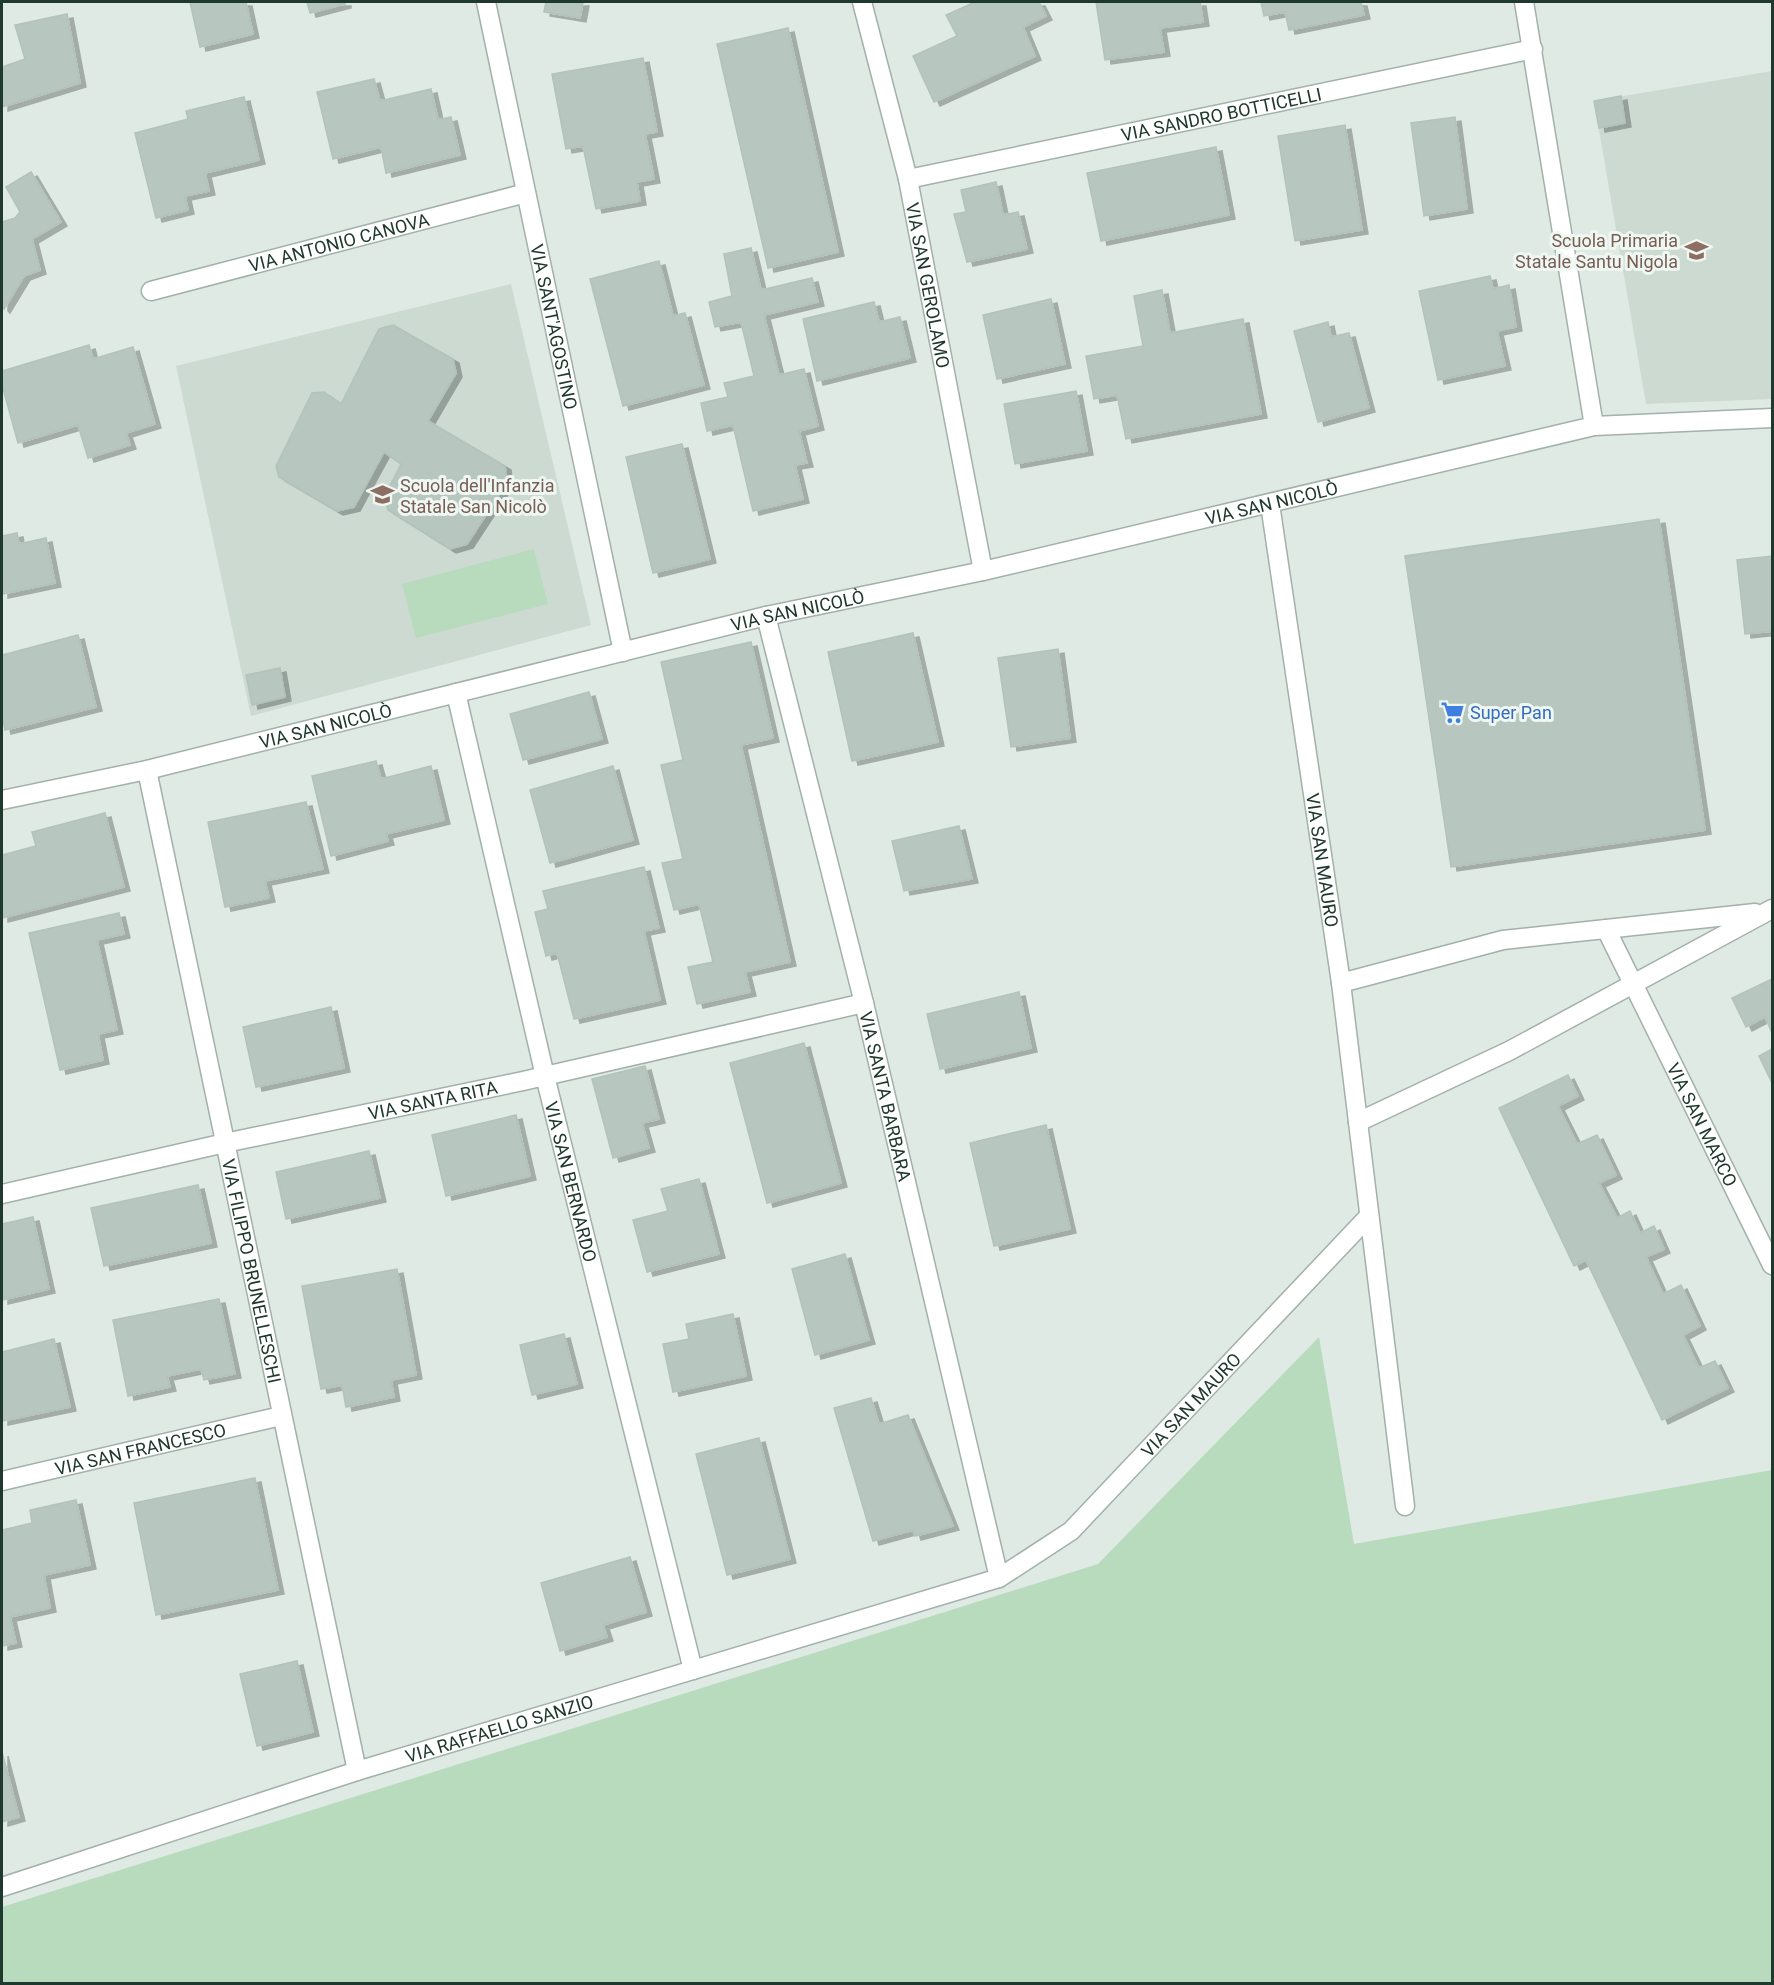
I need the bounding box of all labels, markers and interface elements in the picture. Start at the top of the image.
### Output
street label: VIA SANDRO BOTTICELLI [1119,83,1323,145]
street label: VIA SAN GEROLAMO [902,201,954,370]
street label: VIA ANTONIO CANOVA [246,208,431,276]
place label: Scuola Primaria Statale Santu Nigola [1515,230,1678,272]
school or university icon: Scuola Primaria Statale Santu Nigola [1683,237,1709,263]
street label: VIA SANT'AGOSTINO [527,242,582,411]
place label: Scuola dell'Infanzia Statale San Nicolò [400,475,554,517]
street label: VIA SAN NICOLÒ [1203,477,1340,528]
school or university icon: Scuola dell'Infanzia Statale San Nicolò [369,482,395,508]
street label: VIA SAN NICOLÒ [729,585,866,635]
street label: VIA SAN NICOLÒ [257,699,394,752]
supermarket icon: Super Pan [1439,699,1465,725]
place label: Super Pan [1470,702,1552,723]
street label: VIA SAN MAURO [1302,792,1343,928]
street label: VIA SANTA BARBARA [856,1009,916,1184]
street label: VIA SAN MARCO [1663,1059,1742,1190]
street label: VIA SANTA RITA [366,1076,500,1123]
street label: VIA SAN BERNARDO [541,1099,601,1264]
street label: VIA FILIPPO BRUNELLESCHI [218,1157,286,1385]
street label: VIA SAN MAURO [1137,1348,1245,1461]
street label: VIA SAN FRANCESCO [53,1419,228,1479]
street label: VIA RAFFAELLO SANZIO [403,1690,596,1766]

